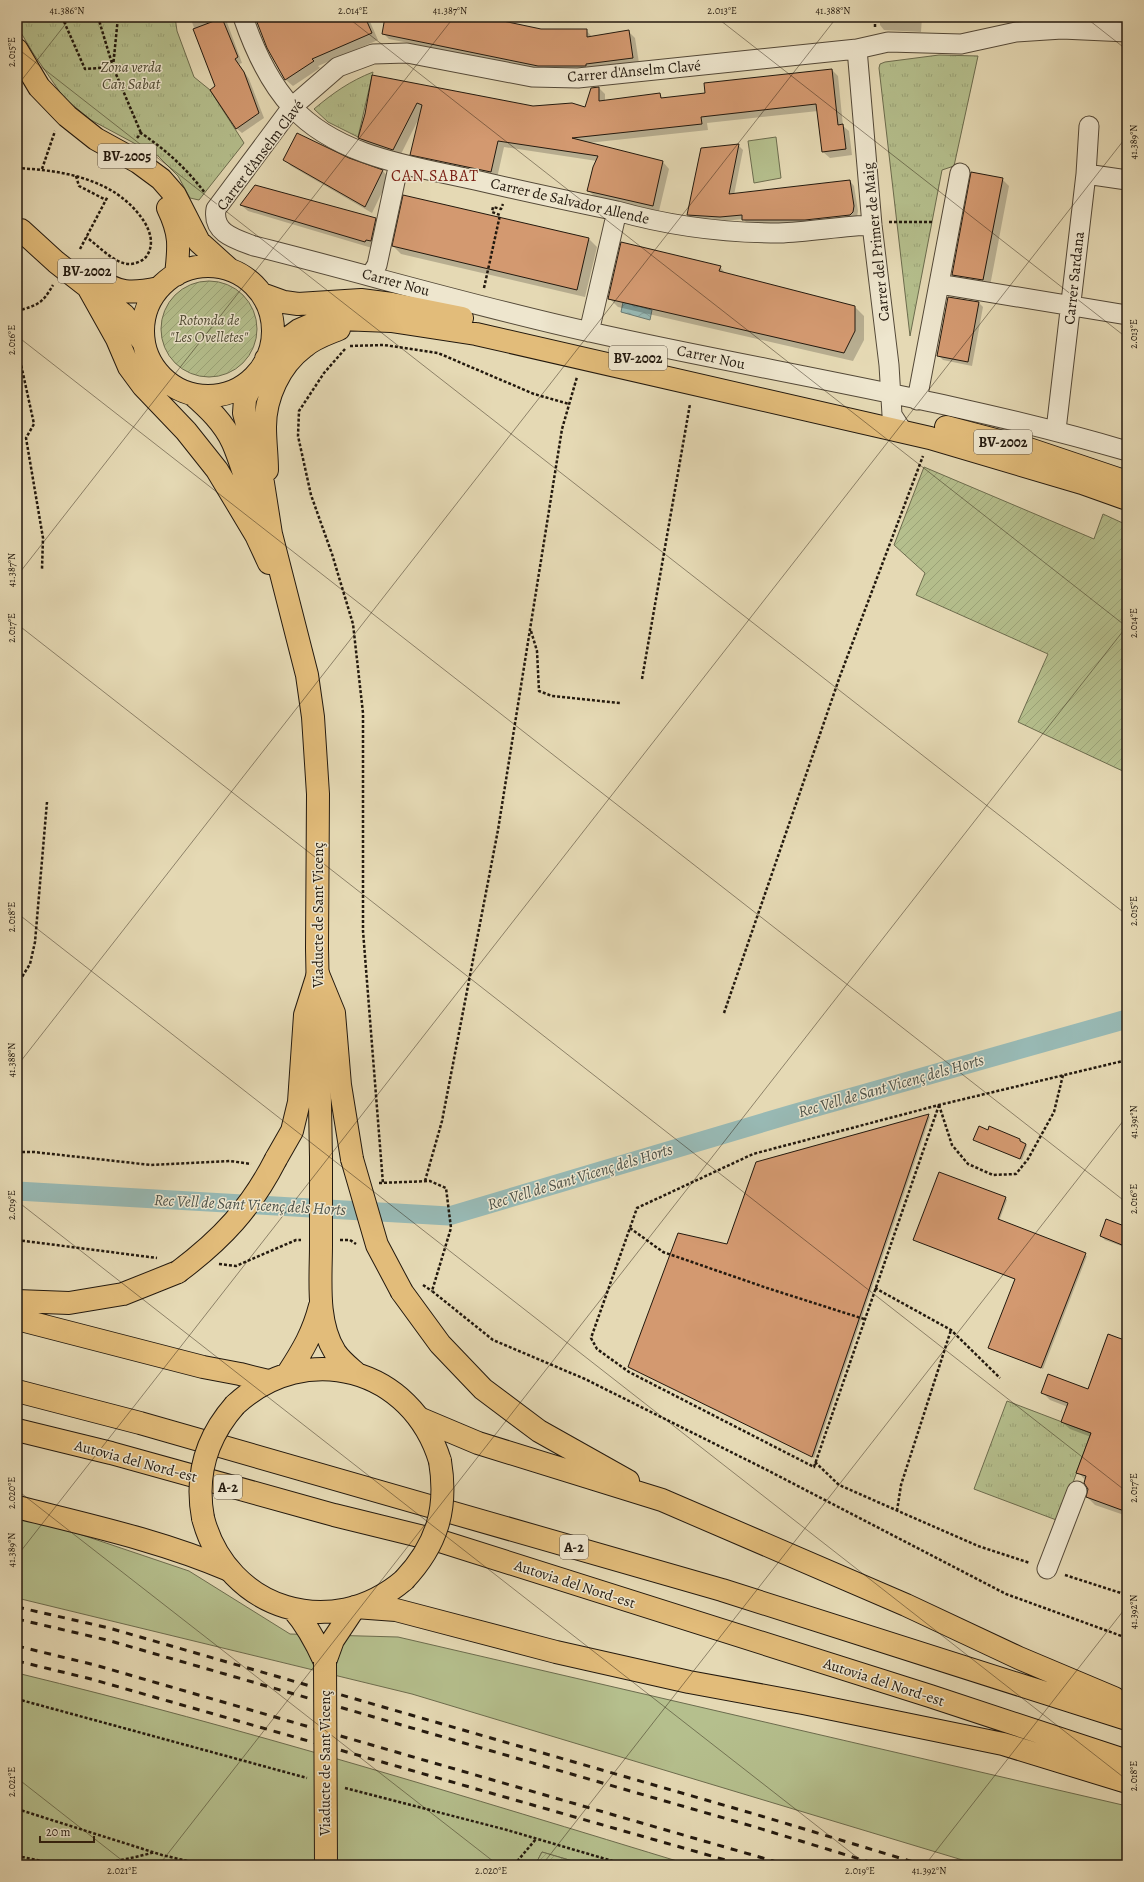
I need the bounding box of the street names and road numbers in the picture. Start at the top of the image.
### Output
street label: Carrer d'Anselm Clavé [566,55,702,87]
street label: Carrer d'Anselm Clavé [212,95,308,214]
road number: BV-2005 [98,144,156,168]
street label: Carrer del Primer de Maig [858,161,894,322]
street label: Carrer de Salvador Allende [489,173,652,229]
street label: Carrer Sardana [1059,230,1089,326]
road number: BV-2002 [58,259,116,283]
street label: Carrer Nou [360,263,433,301]
street label: Carrer Nou [675,340,748,374]
road number: BV-2002 [609,346,667,370]
road number: BV-2002 [974,430,1032,454]
street label: Viaducte de Sant Vicenç [308,842,328,989]
street label: Autovia del Nord-est [72,1435,200,1487]
road number: A-2 [214,1475,242,1499]
road number: A-2 [560,1535,588,1559]
street label: Autovia del Nord-est [511,1555,638,1613]
street label: Autovia del Nord-est [820,1653,947,1711]
street label: Viaducte de Sant Vicenç [315,1690,335,1837]

